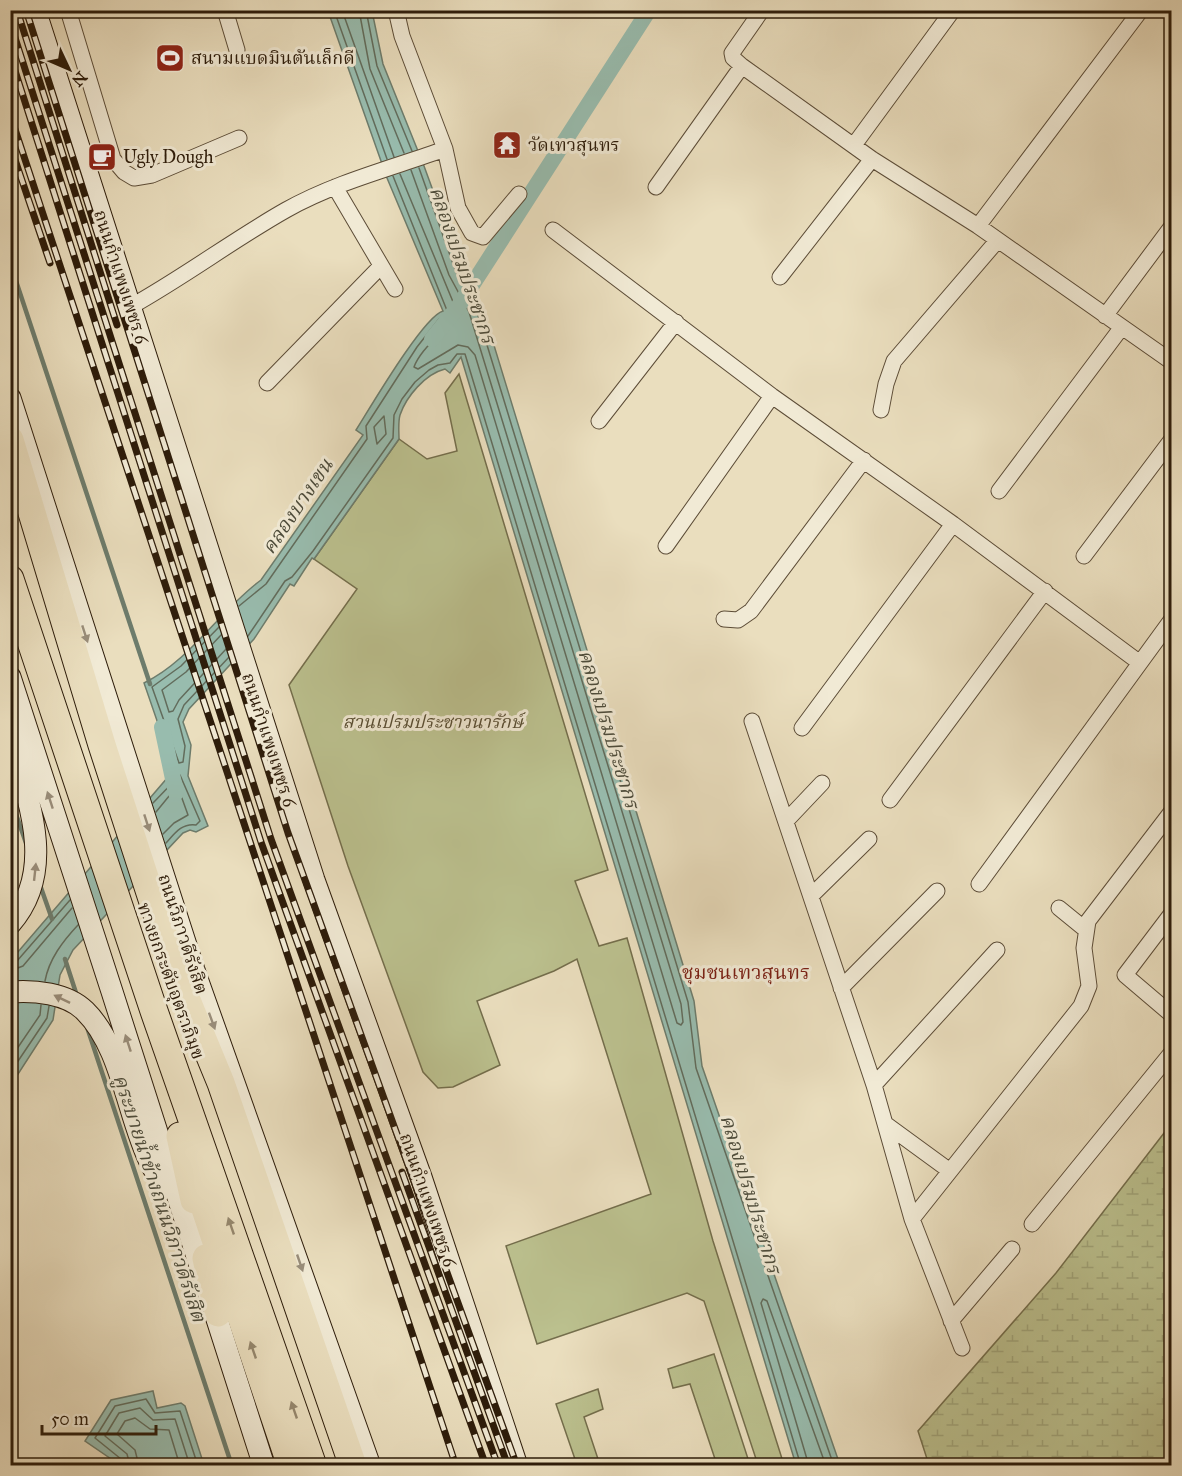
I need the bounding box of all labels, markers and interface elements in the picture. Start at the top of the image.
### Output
north arrow [39,39,99,99]
sports icon: สนามแบดมินตันเล็กดี [154,42,186,74]
place label: สนามแบดมินตันเล็กดี [191,47,355,69]
text: N [68,68,91,91]
temple icon: วัดเทวสุนทร [491,129,523,161]
place label: วัดเทวสุนทร [528,134,620,157]
cafe icon: Ugly Dough [86,141,118,173]
place label: Ugly Dough [123,146,213,169]
water label: คลองเปรมประชากร [425,183,502,349]
street label: ถนนกำแพงเพชร 6 [89,207,153,348]
water label: คลองบางเขน [256,453,338,558]
one-way arrow [81,625,91,643]
water label: คลองเปรมประชากร [573,647,645,813]
street label: ถนนกำแพงเพชร 6 [237,670,301,811]
park label: สวนเปรมประชาวนารักษ์ [343,711,527,733]
one-way arrow [45,791,54,809]
one-way arrow [143,814,152,832]
one-way arrow [30,863,40,882]
street label: ถนนวิภาวดีรังสิต [153,871,213,997]
street label: ทางยกระดับอุตราภิมุข [132,900,210,1063]
district label: ชุมชนเทวสุนทร [682,960,810,985]
one-way arrow [54,994,71,1003]
one-way arrow [208,1012,218,1030]
one-way arrow [122,1034,132,1052]
water label: คูระบายน้ำข้างถนนวิภาวดีรังสิต [108,1070,215,1326]
water label: คลองเปรมประชากร [715,1112,787,1278]
street label: ถนนกำแพงเพชร 6 [395,1130,461,1270]
one-way arrow [225,1217,235,1235]
one-way arrow [295,1254,305,1272]
one-way arrow [247,1341,257,1359]
scale bar [42,1398,156,1436]
one-way arrow [289,1401,299,1419]
text: 50 m [51,1408,89,1430]

